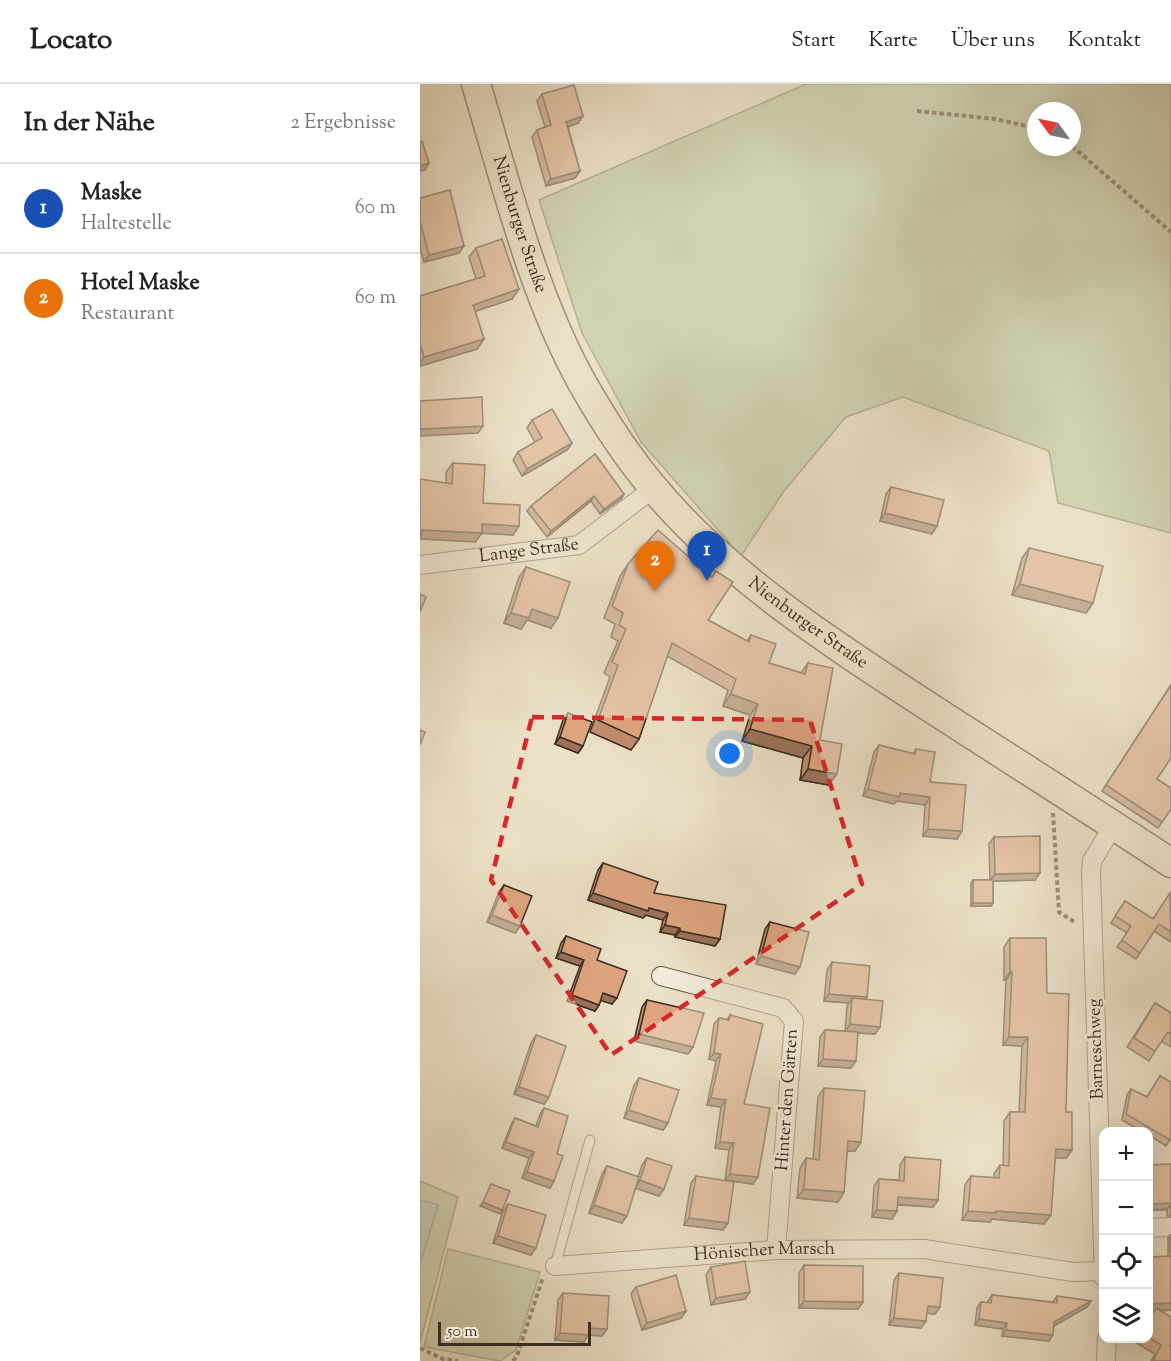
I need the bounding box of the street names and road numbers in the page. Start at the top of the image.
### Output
street label: Nienburger Straße [485,153,553,297]
street label: Lange Straße [478,532,581,570]
street label: Nienburger Straße [742,571,873,676]
street label: Barneschweg [1082,998,1112,1100]
street label: Hinter den Gärten [770,1028,806,1172]
street label: Hönischer Marsch [693,1237,836,1269]

